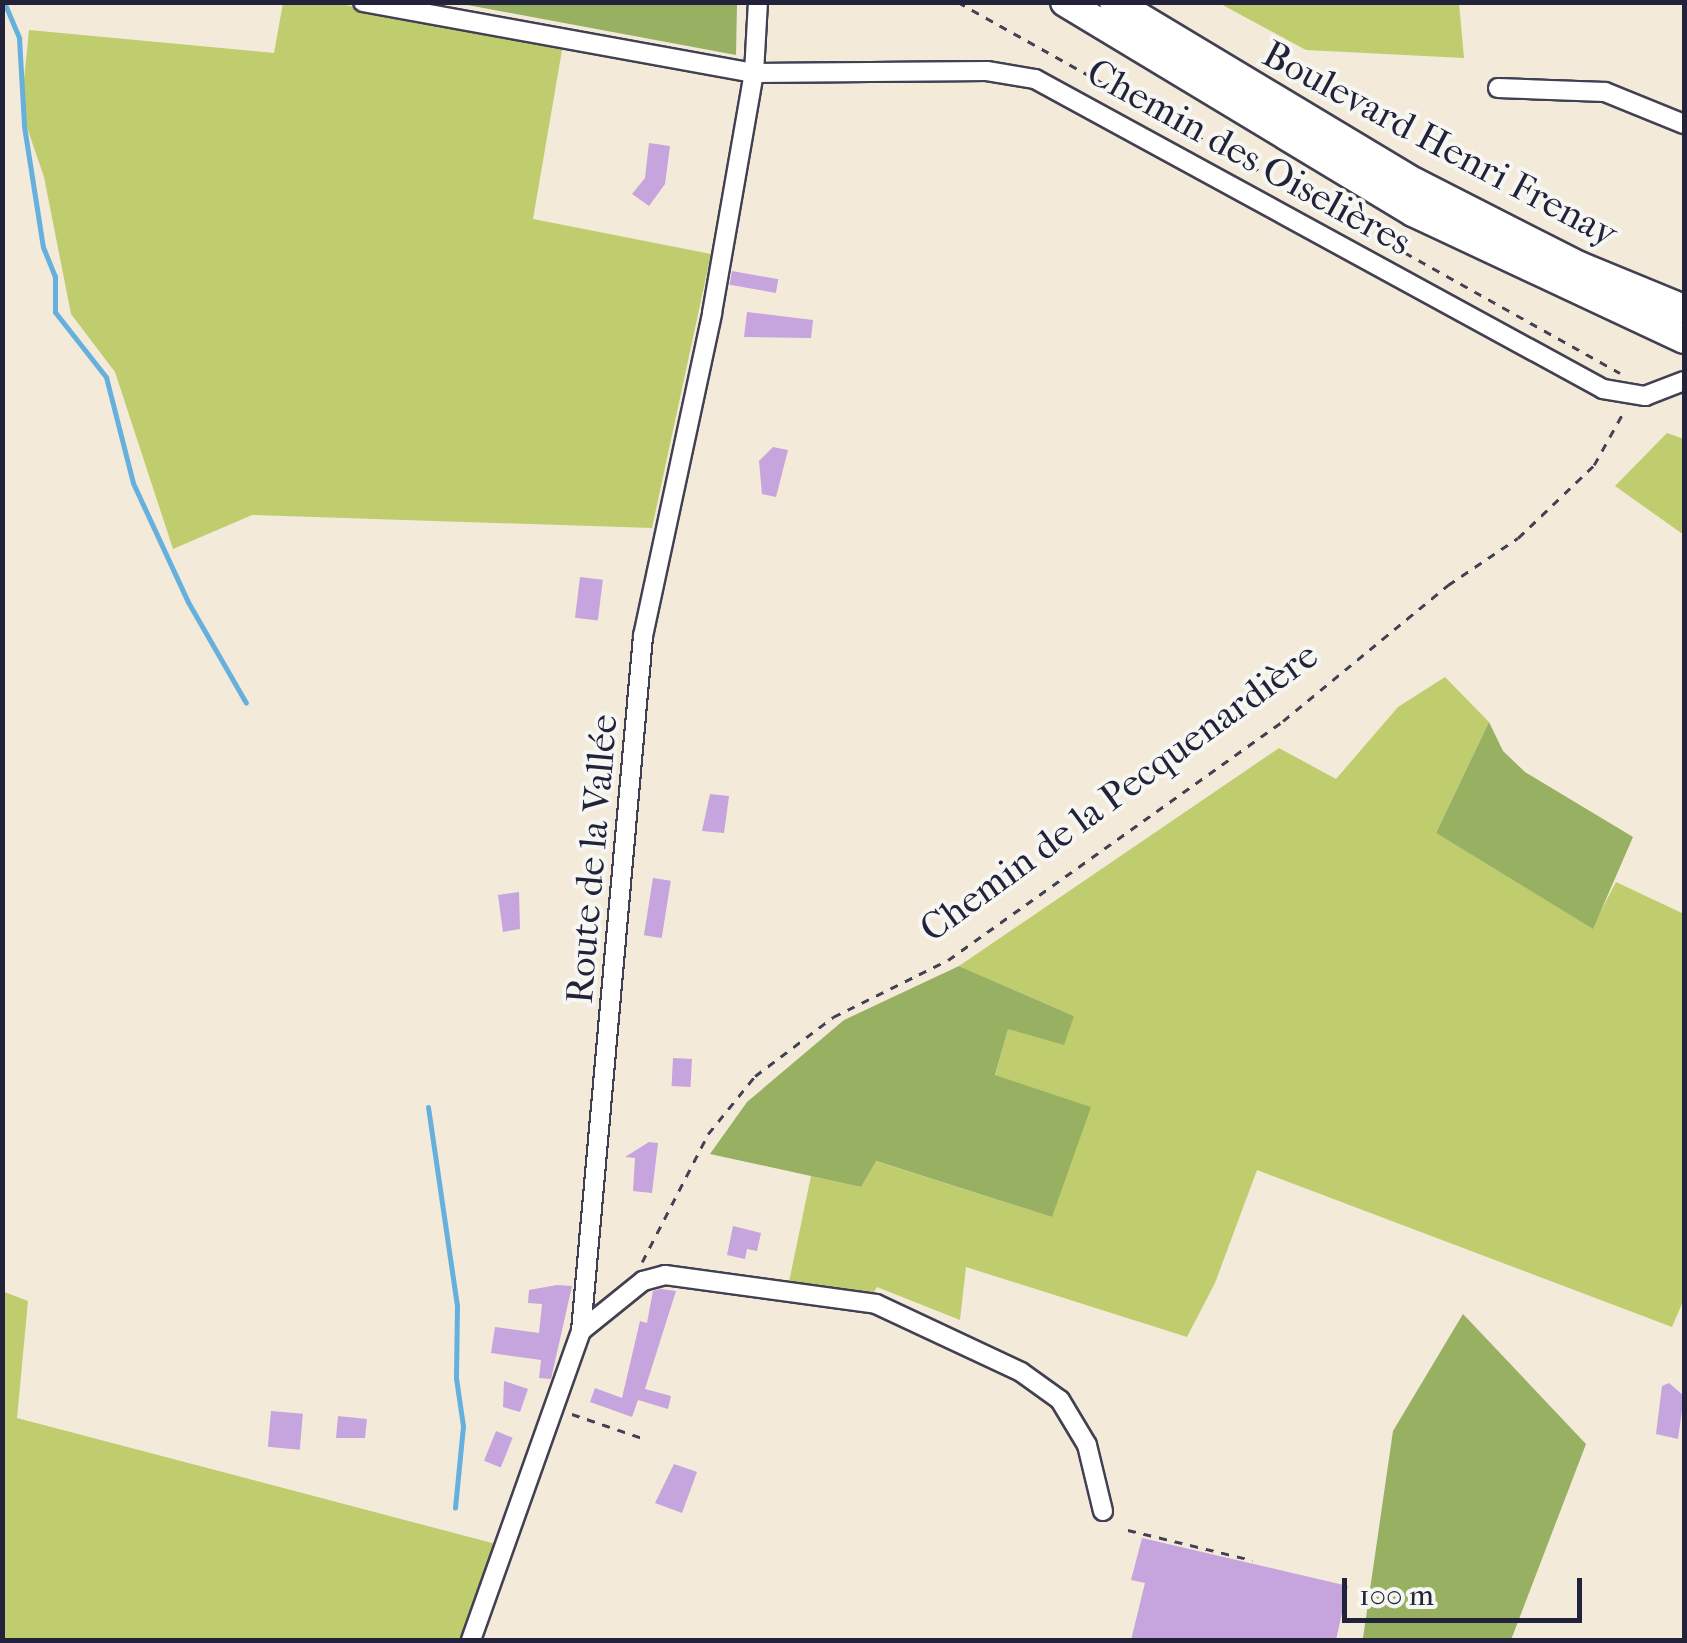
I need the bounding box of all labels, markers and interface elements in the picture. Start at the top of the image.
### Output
street label: Boulevard Henri Frenay [1255,31,1625,257]
street label: Chemin des Oiselières [1079,49,1419,265]
street label: Chemin de la Pecquenardière [911,632,1327,952]
street label: Route de la Vallée [557,713,627,1005]
scale bar [1347,1558,1587,1620]
text: 100 m [1359,1578,1434,1613]

